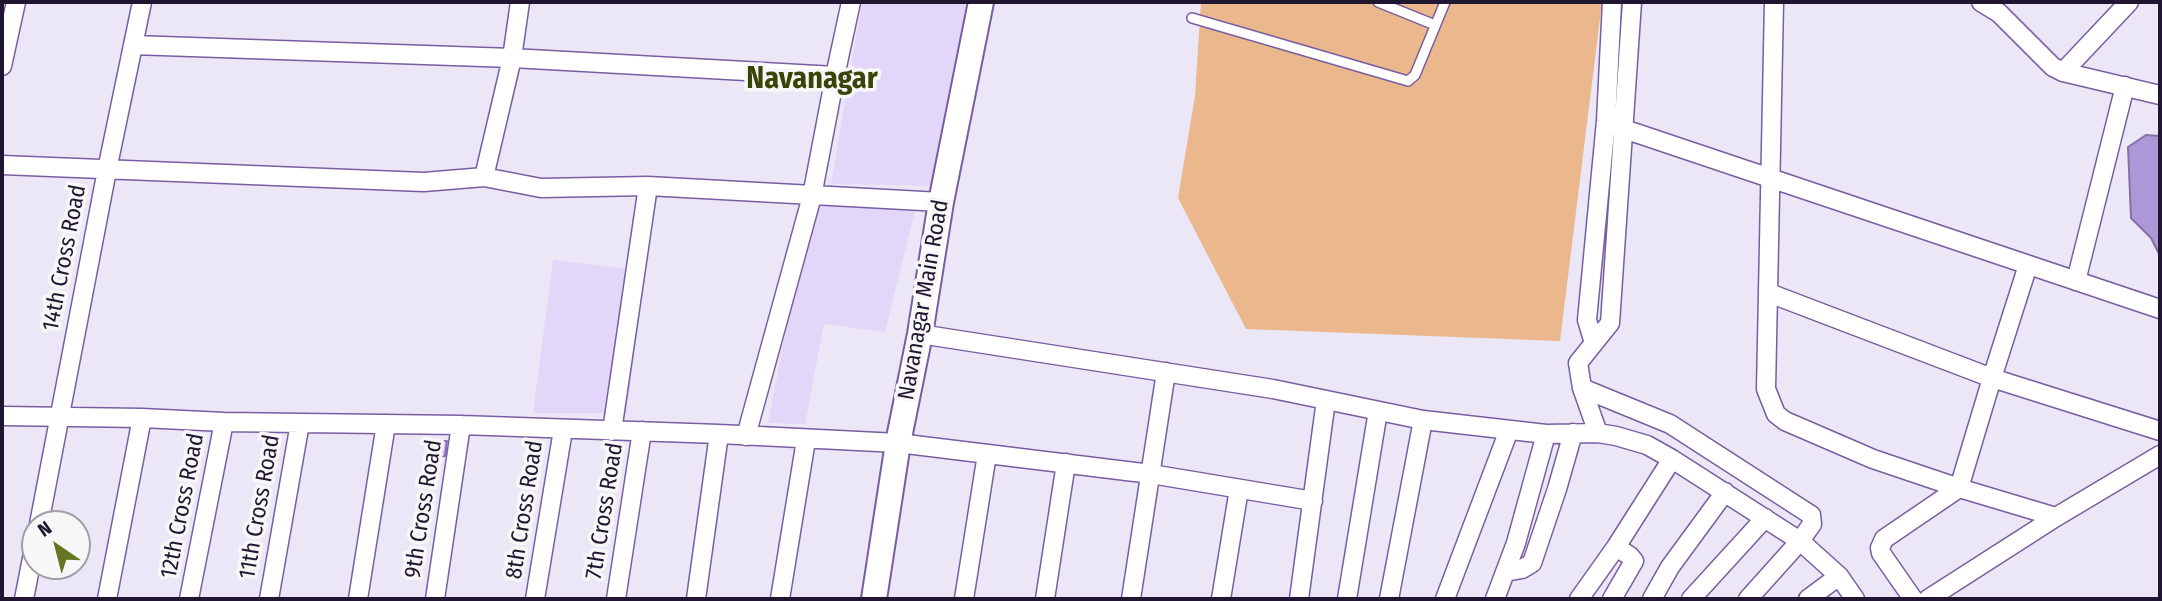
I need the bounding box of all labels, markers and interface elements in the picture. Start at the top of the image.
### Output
district label: Navanagar [746,62,878,98]
street label: 14th Cross Road [37,182,93,334]
street label: Navanagar Main Road [893,198,955,402]
street label: 12th Cross Road [155,431,211,581]
street label: 11th Cross Road [234,433,286,581]
street label: 9th Cross Road [399,438,449,580]
street label: 8th Cross Road [500,439,550,581]
street label: 7th Cross Road [581,441,629,581]
north arrow [21,510,91,580]
text: N [34,516,56,542]

